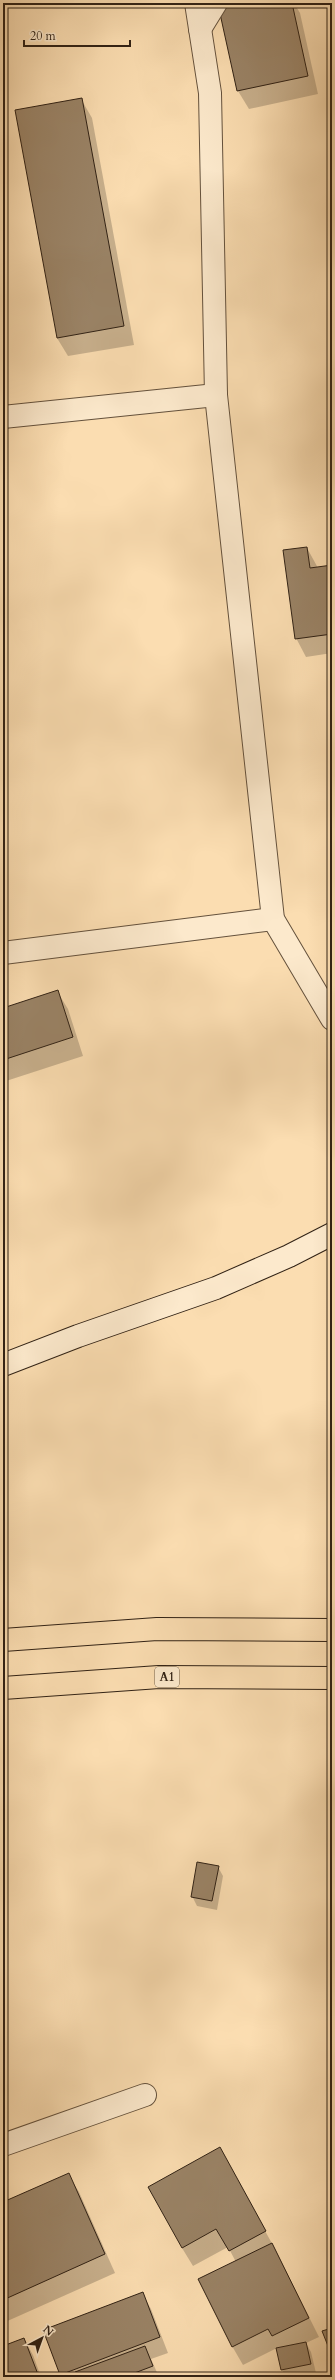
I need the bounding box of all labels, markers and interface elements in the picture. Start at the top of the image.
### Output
scale bar [24,22,130,48]
text: 20 m [30,28,57,44]
road number: A1 [155,1667,179,1687]
north arrow [22,2318,62,2358]
text: N [40,2322,57,2340]

